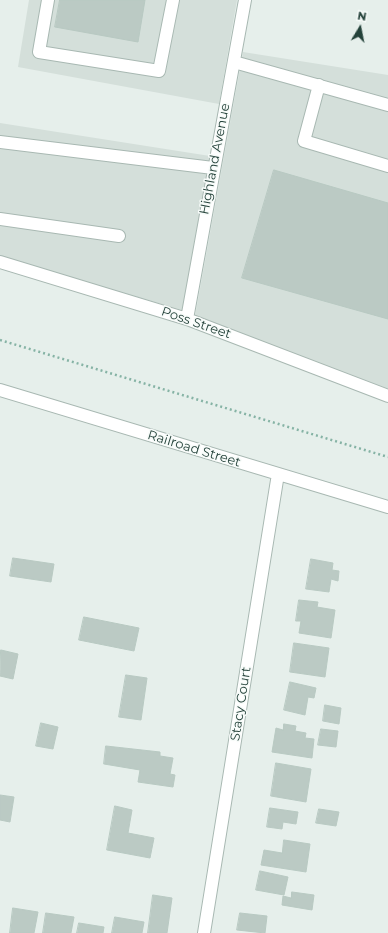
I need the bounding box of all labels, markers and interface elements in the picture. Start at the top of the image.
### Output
north arrow [340,8,380,48]
text: N [356,9,368,24]
street label: Highland Avenue [197,102,233,216]
street label: Poss Street [159,304,233,342]
street label: Railroad Street [146,427,242,471]
street label: Stacy Court [227,666,255,742]

